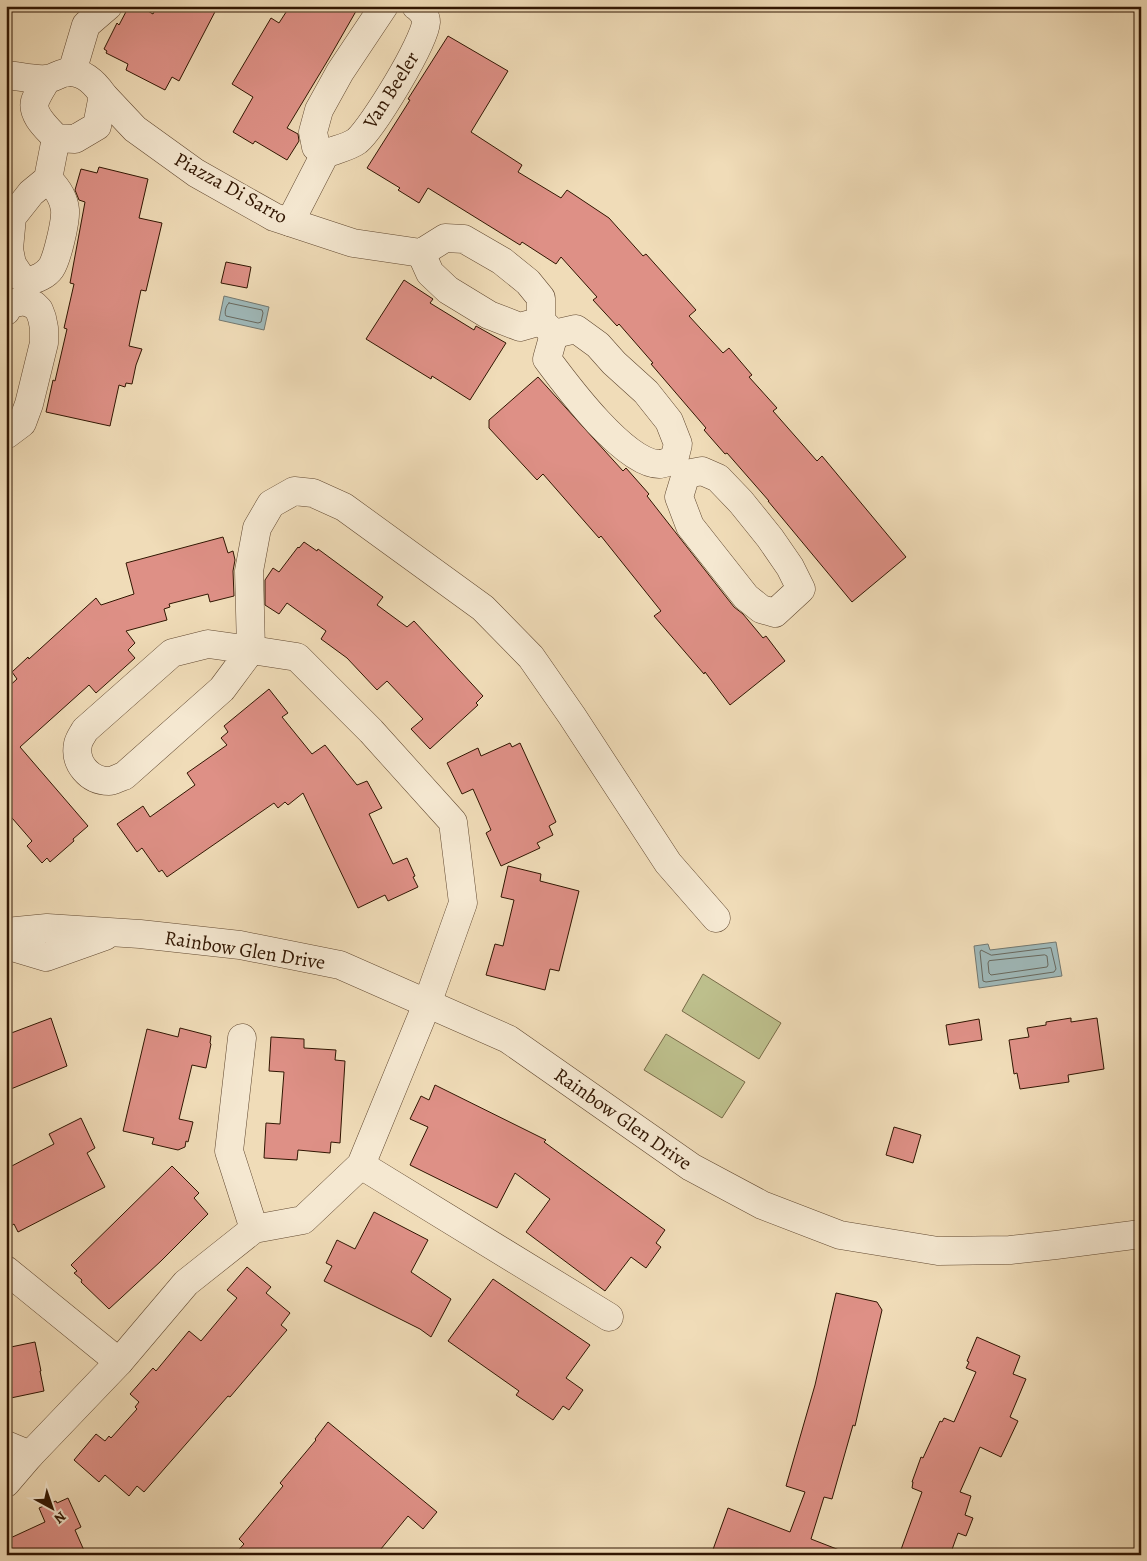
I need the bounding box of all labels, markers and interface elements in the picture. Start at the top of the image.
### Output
street label: Van Beeler [356,46,425,134]
street label: Piazza Di Sarro [169,146,293,230]
street label: Rainbow Glen Drive [163,924,327,976]
street label: Rainbow Glen Drive [549,1061,697,1177]
north arrow [28,1484,78,1534]
text: N [50,1507,70,1528]

